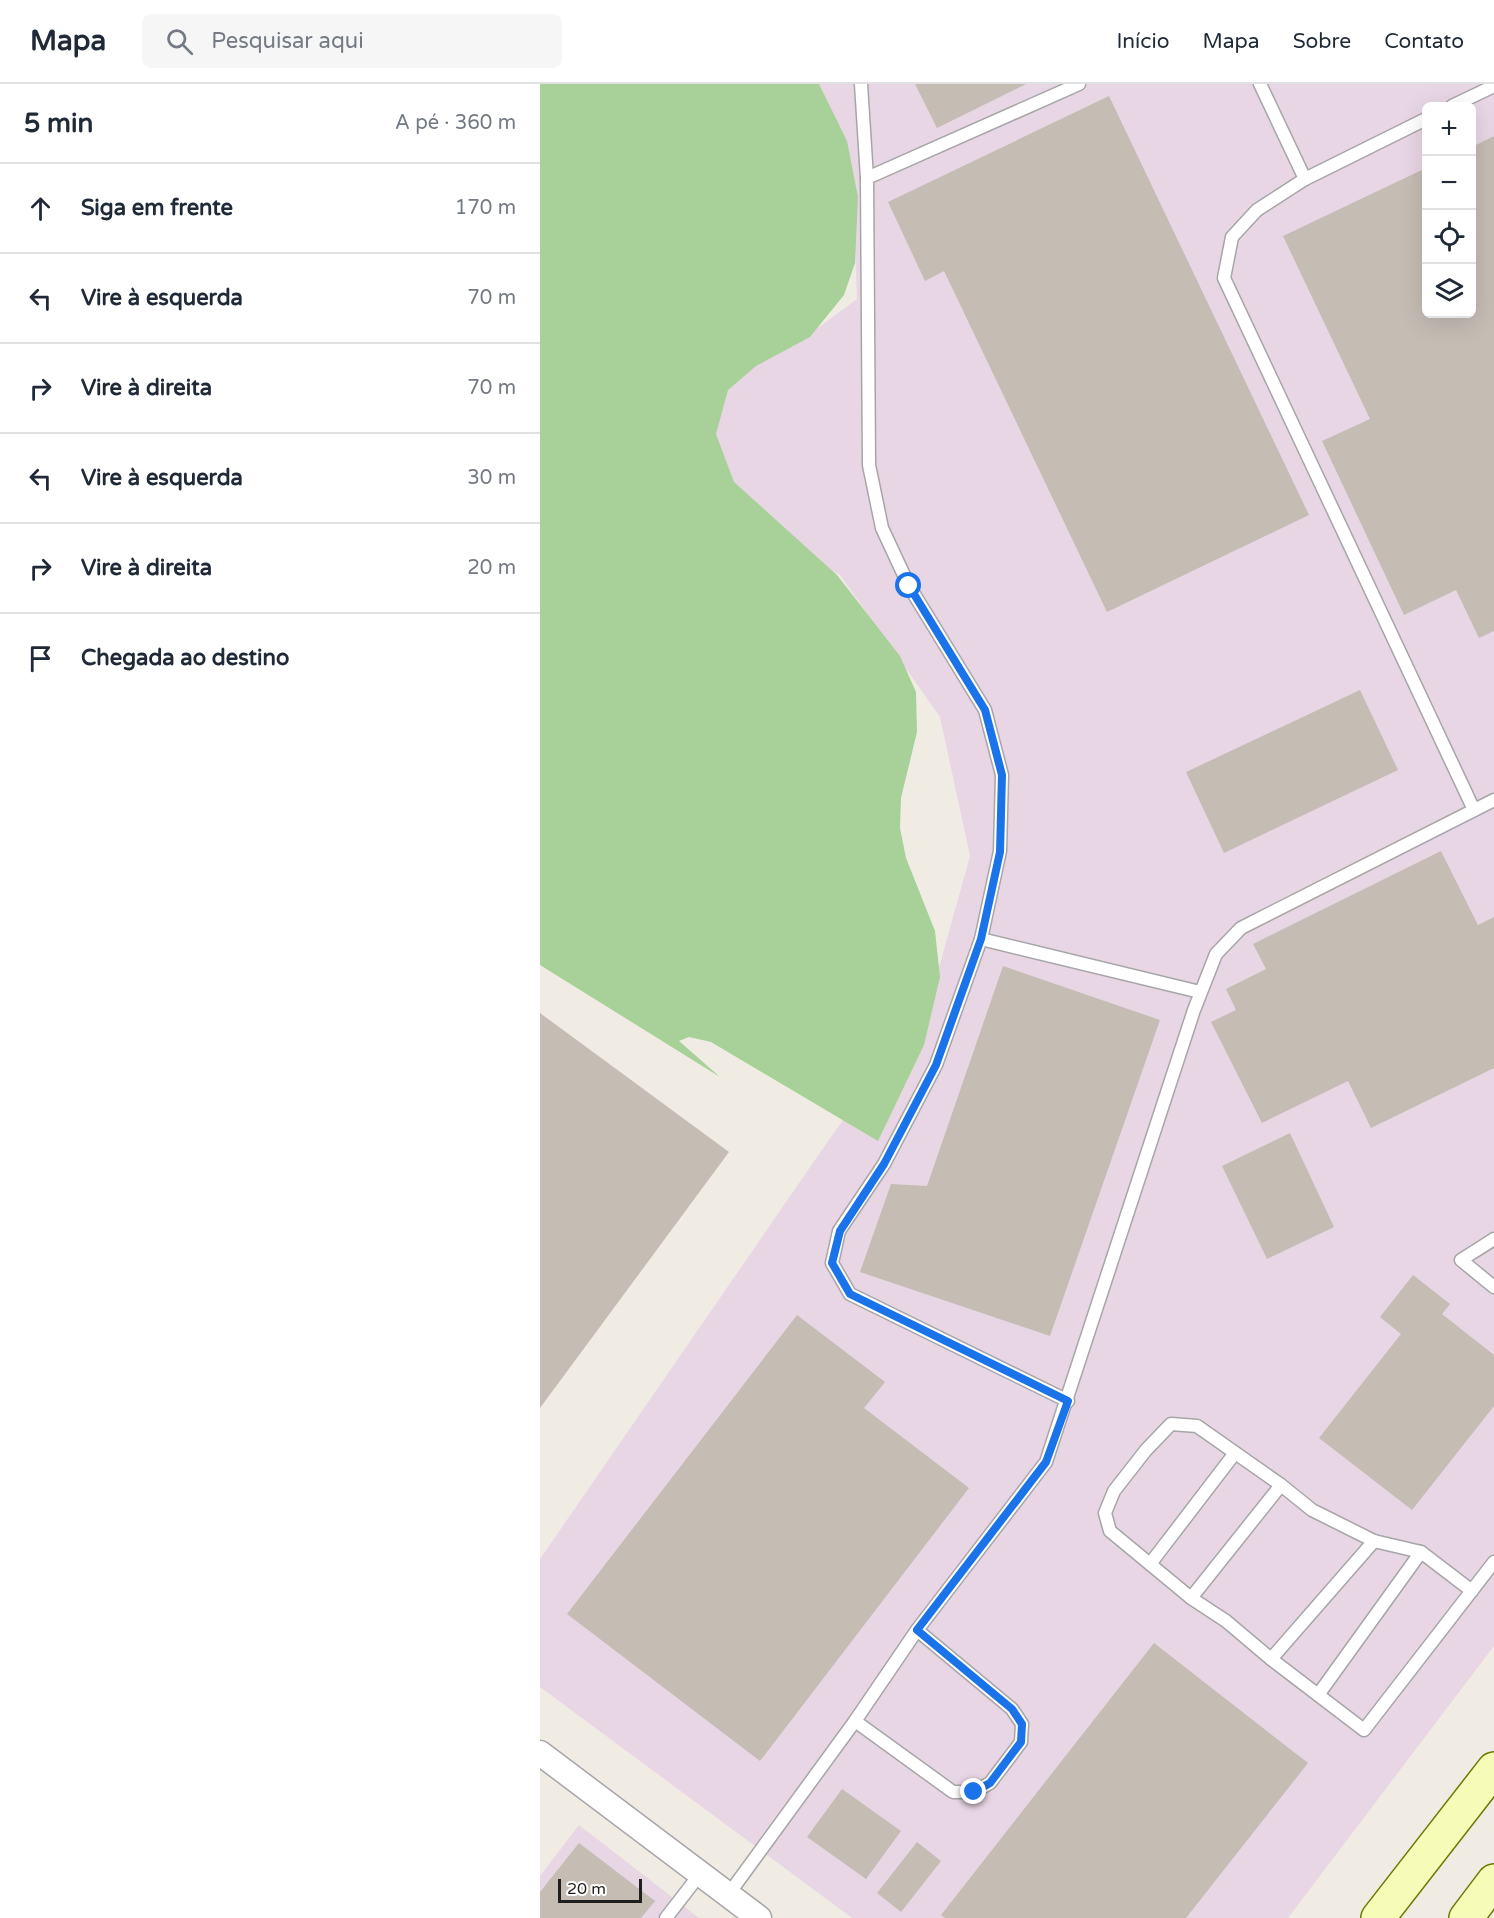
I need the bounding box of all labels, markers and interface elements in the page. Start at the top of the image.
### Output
search box [142,14,562,68]
text: Mapa [30,24,106,58]
icon: search [163,25,196,58]
text: Pesquisar aqui [211,28,364,54]
text: Início [1117,29,1169,54]
text: Mapa [1202,29,1260,54]
text: Sobre [1293,29,1351,54]
text: Contato [1384,29,1464,54]
map controls [1422,102,1476,318]
button: + [1422,102,1476,156]
text: 5 min [24,108,93,139]
text: A pé · 360 m [395,111,516,135]
button: − [1422,156,1476,210]
icon: ahead [24,192,57,225]
text: Siga em frente [81,195,233,221]
text: 170 m [455,196,516,220]
button: locate [1422,210,1476,264]
button: layers [1422,264,1476,318]
icon: left [24,282,57,315]
text: Vire à esquerda [81,285,243,311]
text: 70 m [467,286,516,310]
icon: right [24,372,57,405]
text: Vire à direita [81,375,212,401]
text: 70 m [467,376,516,400]
icon: left [24,462,57,495]
text: Vire à esquerda [81,465,243,491]
text: 30 m [467,466,516,490]
icon: right [24,552,57,585]
text: Vire à direita [81,555,212,581]
text: 20 m [467,556,516,580]
route start [895,572,921,598]
icon: arrive [24,642,57,675]
text: Chegada ao destino [81,645,289,671]
route end [960,1778,986,1804]
scale bar [558,1876,642,1904]
text: 20 m [567,1879,606,1899]

